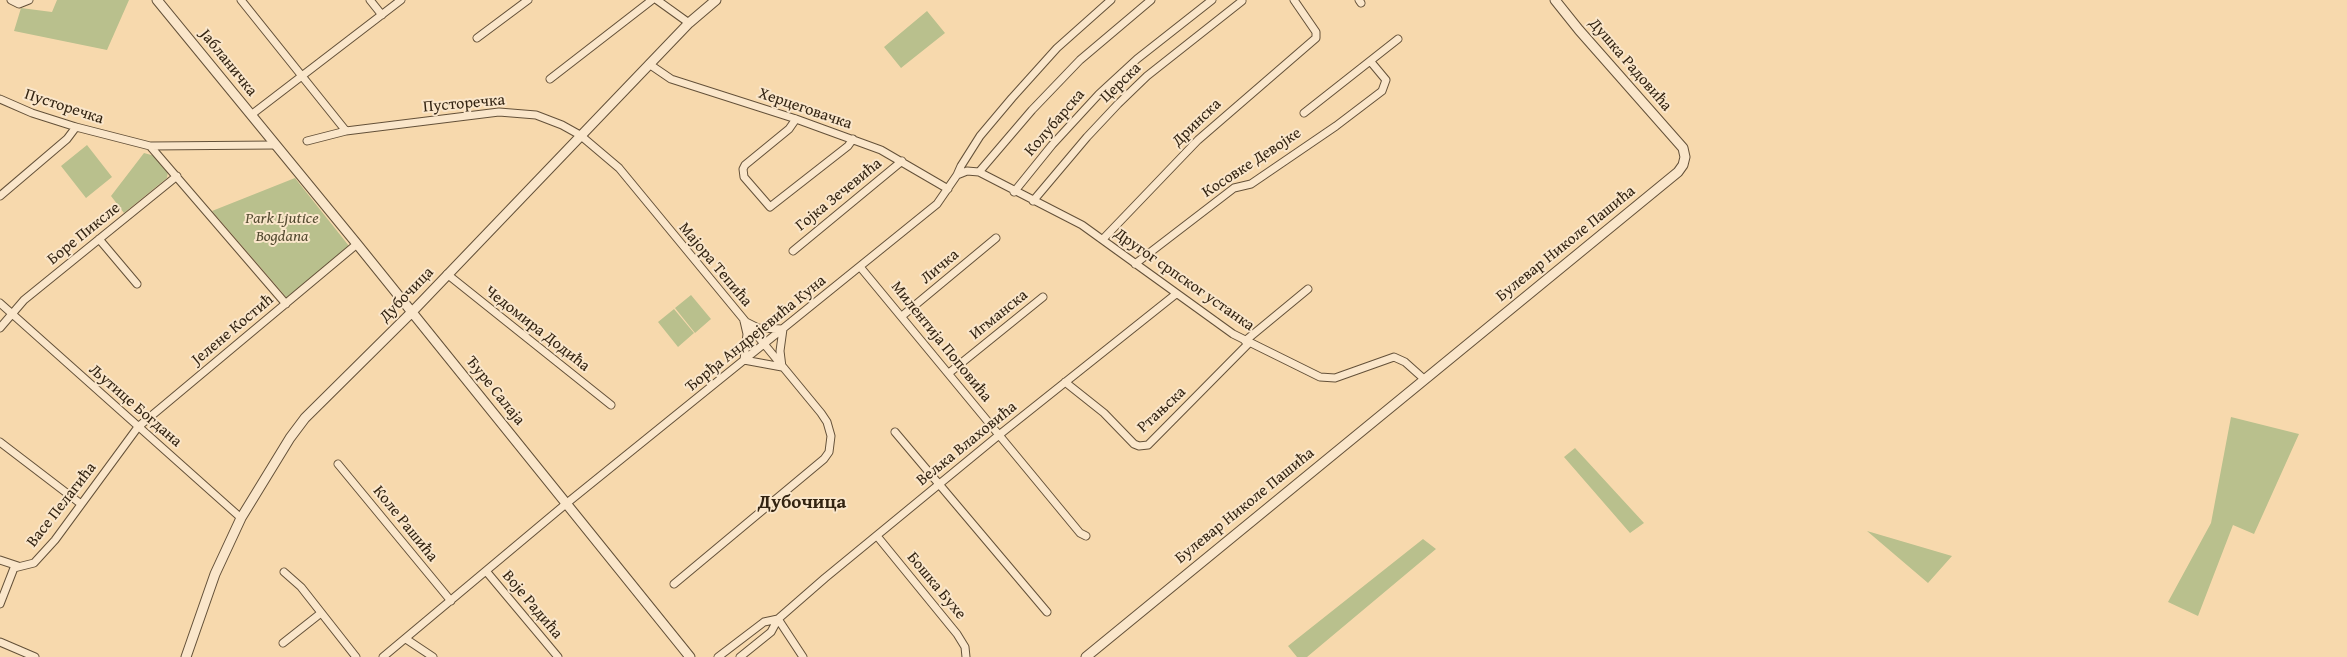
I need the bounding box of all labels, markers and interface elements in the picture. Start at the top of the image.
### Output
street label: Душка Радовића [1584,15,1676,115]
street label: Јабланичка [195,26,261,100]
street label: Церска [1097,59,1145,107]
street label: Херцеговачка [756,84,854,134]
street label: Пусторечка [22,85,106,129]
street label: Колубарска [1021,86,1089,160]
street label: Пусторечка [422,91,506,117]
street label: Дринска [1168,95,1226,151]
street label: Косовке Девојке [1199,124,1305,202]
street label: Гојка Зечевића [792,154,886,236]
street label: Булевар Николе Пашића [1492,182,1640,306]
street label: Боре Пиксле [44,199,124,269]
park label: Park Ljutice Bogdana [245,209,319,247]
street label: Мајора Тепића [674,219,756,311]
street label: Другог српског устанка [1110,224,1258,336]
street label: Личка [917,245,963,289]
street label: Дубочица [376,263,438,327]
street label: Ђорђа Андрејевића Куна [682,271,830,397]
street label: Милентија Поповића [886,278,996,406]
street label: Чедомира Додића [481,282,593,376]
street label: Игманска [966,286,1032,344]
street label: Јелене Костић [188,290,278,370]
street label: Ђуре Салаја [461,353,529,429]
street label: Љутице Богдана [85,360,185,452]
street label: Ртањска [1134,383,1190,437]
street label: Вељка Влаховића [913,398,1021,490]
street label: Булевар Николе Пашића [1171,444,1319,568]
street label: Васе Пелагића [23,459,101,551]
street label: Коле Рашића [369,482,441,566]
district label: Дубочица [758,492,846,514]
street label: Бошка Бухе [902,549,970,623]
street label: Воје Радића [498,567,566,643]

